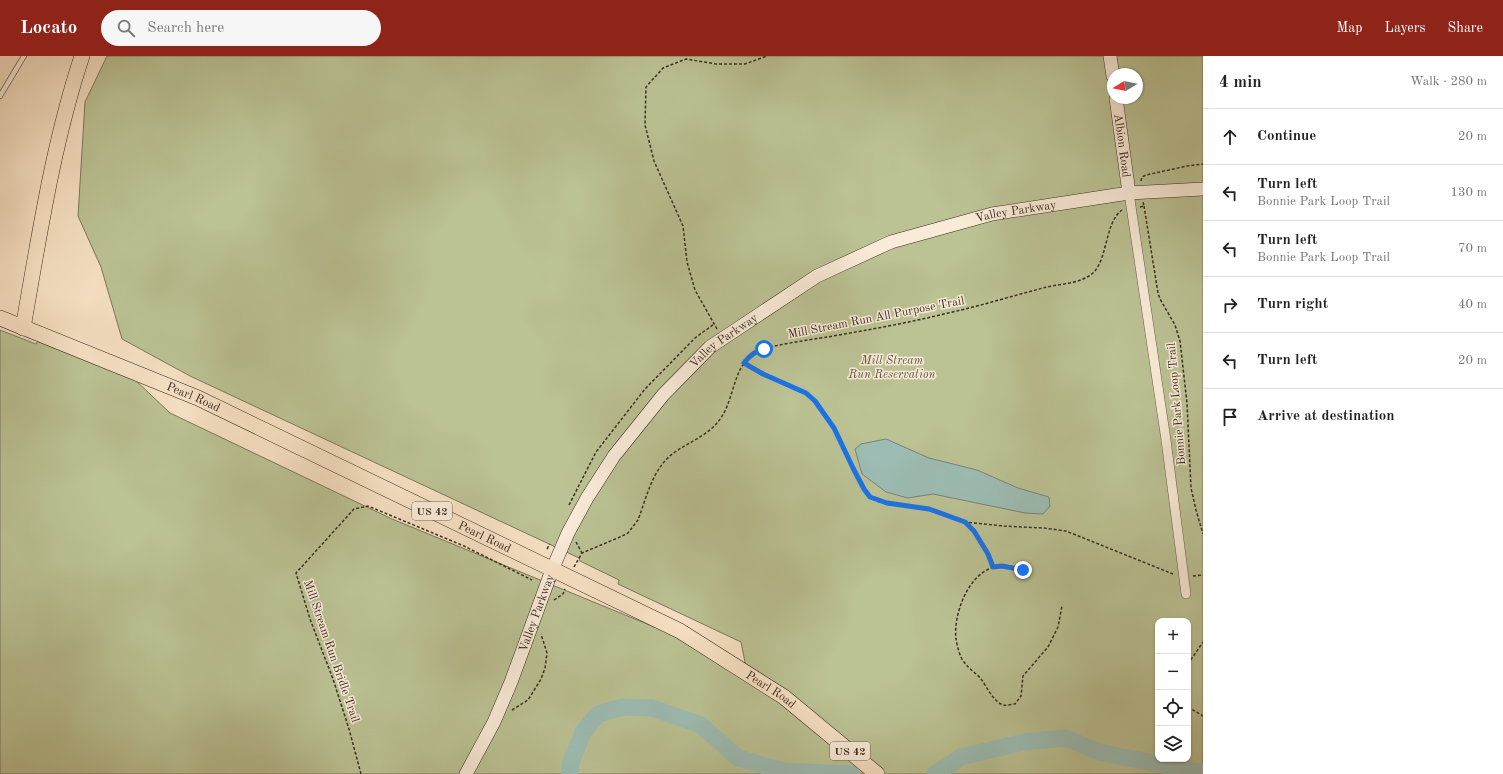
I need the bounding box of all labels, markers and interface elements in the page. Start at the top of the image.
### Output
search box [101,10,381,46]
icon: search [115,17,137,39]
text: Locato [20,19,77,38]
text: Search here [147,21,224,36]
text: Map [1337,21,1363,35]
text: Layers [1385,21,1426,35]
text: Share [1448,21,1483,35]
north arrow [1107,68,1143,104]
text: 4 min [1219,74,1262,91]
text: Walk · 280 m [1410,75,1487,88]
street label: Albion Road [1111,113,1132,178]
icon: ahead [1219,126,1241,148]
text: Continue [1257,129,1316,144]
text: 20 m [1458,130,1487,143]
text: Turn left [1257,177,1317,192]
icon: left [1219,182,1241,204]
text: 130 m [1450,186,1487,199]
text: Bonnie Park Loop Trail [1257,195,1390,208]
street label: Valley Parkway [974,199,1058,225]
text: Turn left [1257,233,1317,248]
icon: left [1219,238,1241,260]
text: 70 m [1458,242,1487,255]
text: Bonnie Park Loop Trail [1257,251,1390,264]
icon: right [1219,294,1241,316]
street label: Mill Stream Run All Purpose Trail [787,295,965,341]
text: Turn right [1257,297,1328,312]
text: 40 m [1458,298,1487,311]
street label: Valley Parkway [688,312,761,371]
route start [755,340,773,358]
street label: Bonnie Park Loop Trail [1166,342,1188,466]
icon: left [1219,350,1241,372]
text: Turn left [1257,353,1317,368]
text: 20 m [1458,354,1487,367]
park label: Mill Stream Run Reservation [848,355,936,381]
street label: Pearl Road [165,381,222,415]
icon: arrive [1219,406,1241,428]
text: Arrive at destination [1257,409,1395,424]
road number: US 42 [412,502,452,520]
street label: Pearl Road [456,520,513,555]
route end [1014,561,1032,579]
street label: Valley Parkway [517,572,557,654]
street label: Mill Stream Run Bridle Trail [301,579,361,724]
map controls [1155,618,1191,762]
button: + [1155,618,1191,654]
button: − [1155,654,1191,690]
street label: Pearl Road [743,669,798,711]
button: locate [1155,690,1191,726]
button: layers [1155,726,1191,762]
road number: US 42 [830,742,870,760]

